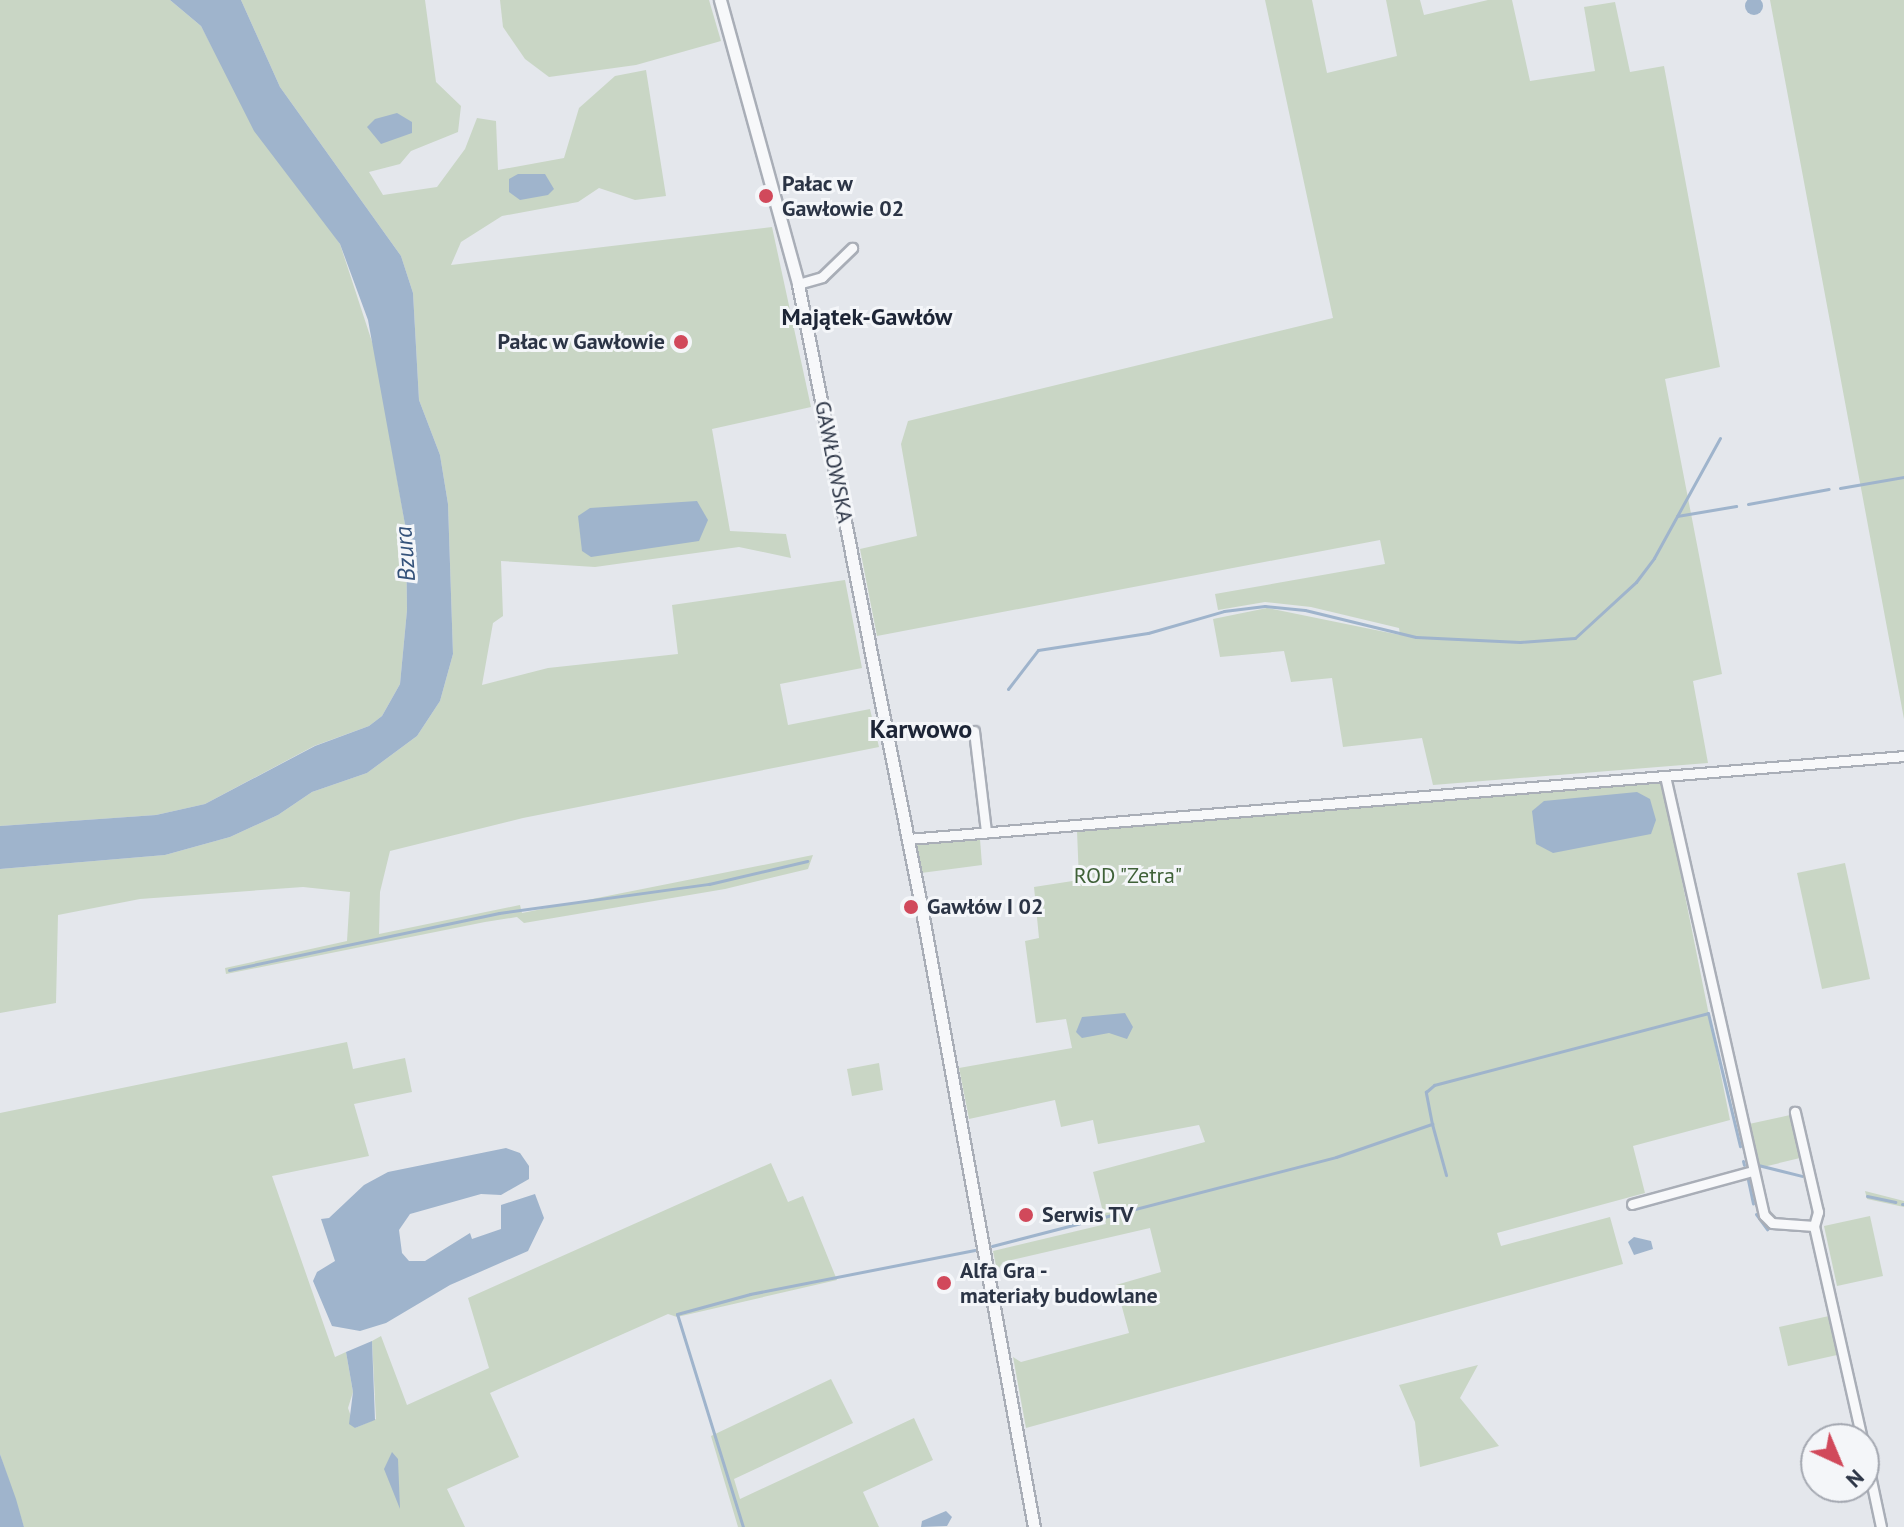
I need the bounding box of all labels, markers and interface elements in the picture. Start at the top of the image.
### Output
place label: Pałac w Gawłowie 02 [782,170,904,222]
marker: Pałac w Gawłowie 02 [757,187,775,205]
district label: Majątek-Gawłów [782,303,952,331]
place label: Pałac w Gawłowie [496,329,665,355]
marker: Pałac w Gawłowie [672,333,690,351]
street label: GAWŁOWSKA [809,399,859,525]
water label: Bzura [389,525,421,583]
district label: Karwowo [870,713,972,745]
park label: ROD "Zetra" [1073,863,1183,889]
place label: Gawłów I 02 [927,894,1044,920]
marker: Gawłów I 02 [902,898,920,916]
place label: Serwis TV [1042,1202,1134,1228]
marker: Serwis TV [1017,1206,1035,1224]
place label: Alfa Gra - materiały budowlane [960,1257,1159,1308]
marker: Alfa Gra - materiały budowlane [935,1274,953,1292]
north arrow [1800,1423,1880,1503]
text: N [1840,1464,1870,1494]

